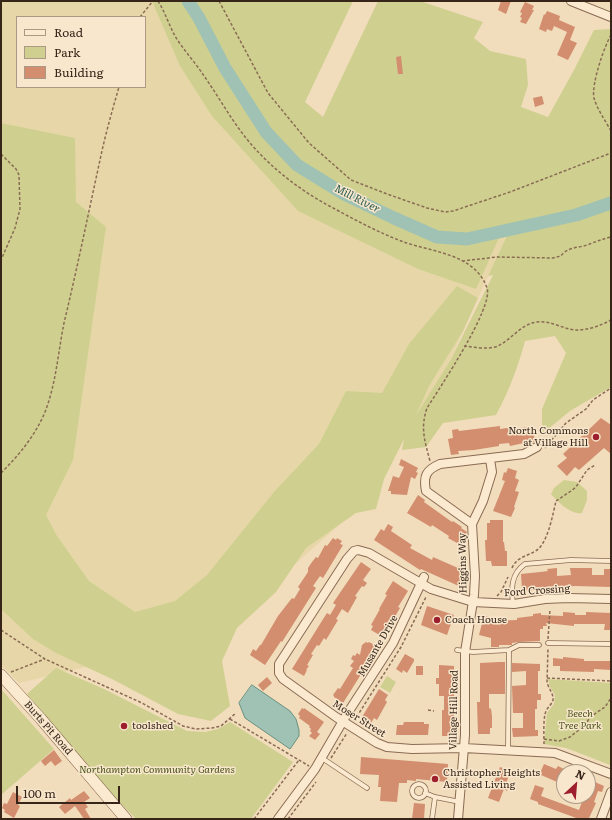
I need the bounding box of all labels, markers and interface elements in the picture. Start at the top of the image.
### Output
legend [16,16,146,88]
text: Road [54,23,83,41]
text: Park [54,43,80,61]
text: Building [54,63,103,81]
water label: Mill River [332,182,382,216]
place label: North Commons at Village Hill [508,425,588,448]
marker: North Commons at Village Hill [591,432,601,442]
street label: Higgins Way [456,533,470,593]
street label: Ford Crossing [504,583,570,599]
street label: Musante Drive [355,613,401,679]
place label: Coach House [445,614,507,626]
marker: Coach House [432,615,442,625]
street label: Village Hill Road [447,670,461,750]
street label: Moser Street [330,698,388,740]
street label: Burts Pit Road [21,699,75,757]
park label: Beech Tree Park [559,708,601,732]
place label: toolshed [132,720,173,732]
marker: toolshed [119,721,129,731]
park label: Northampton Community Gardens [79,764,235,776]
north arrow [556,764,596,804]
text: N [573,765,588,783]
place label: Christopher Heights Assisted Living [443,767,540,790]
marker: Christopher Heights Assisted Living [430,774,440,784]
scale bar [18,778,122,804]
text: 100 m [23,784,56,802]

